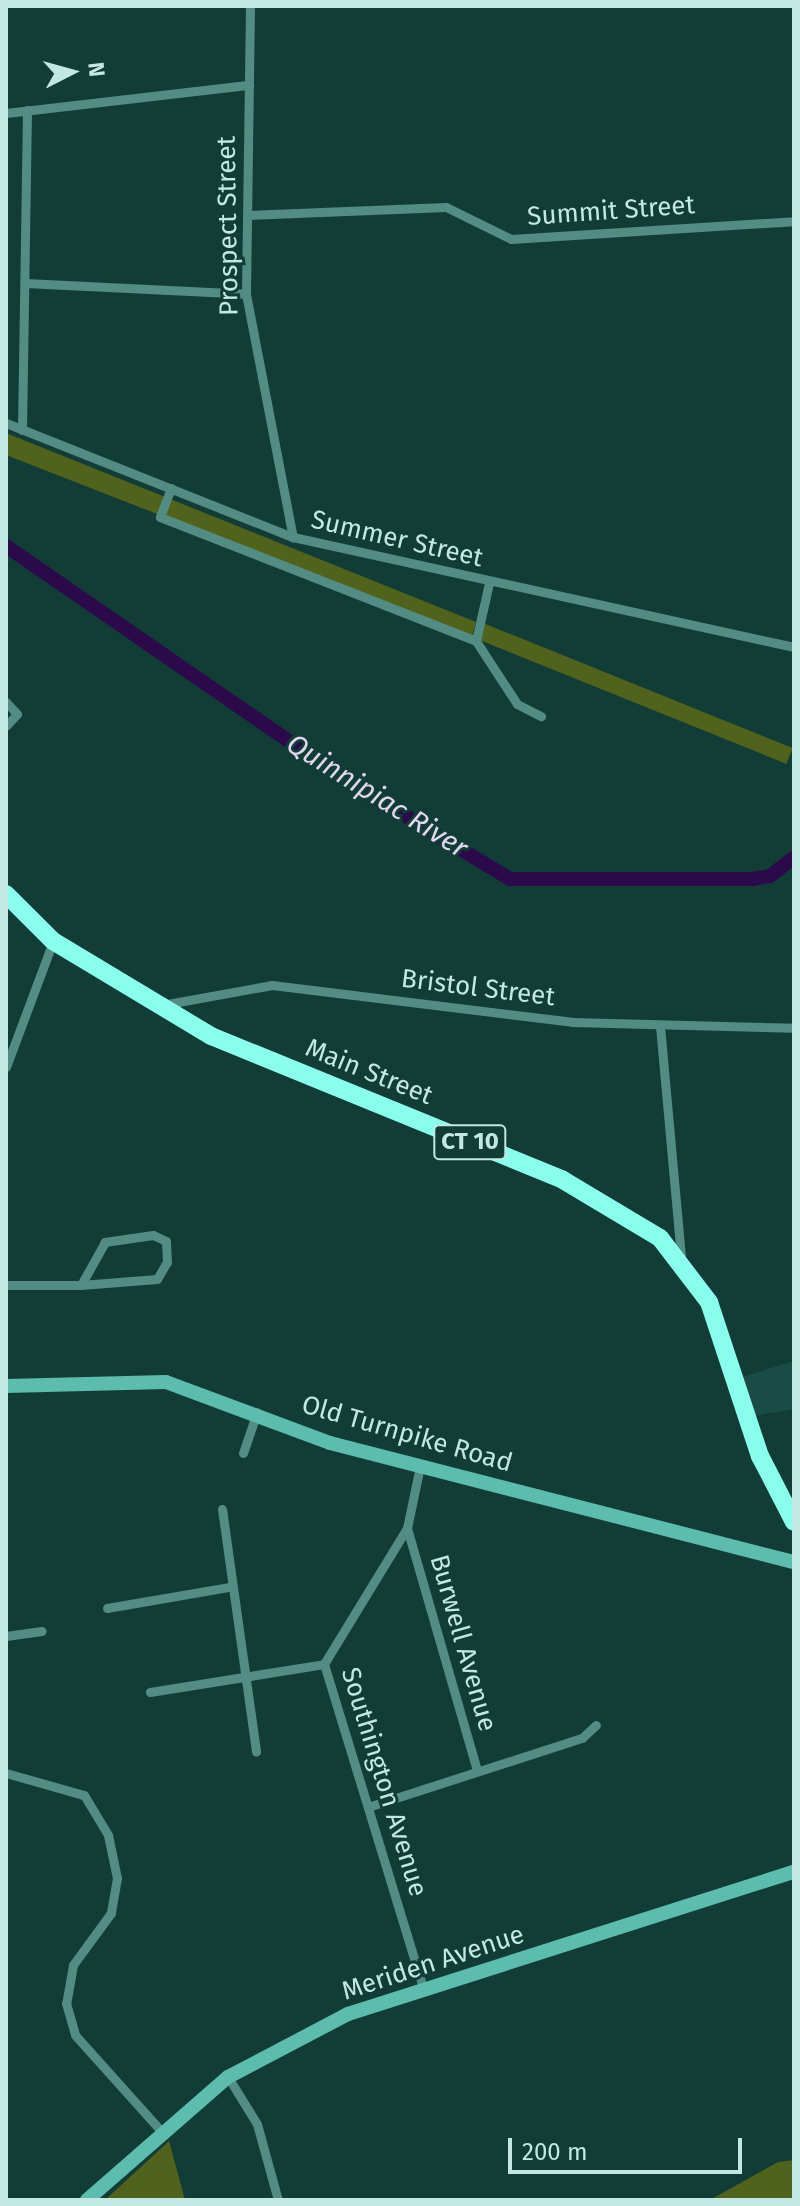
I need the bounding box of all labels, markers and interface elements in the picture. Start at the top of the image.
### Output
north arrow [32,32,112,112]
text: N [82,61,111,78]
street label: Prospect Street [211,136,245,316]
street label: Summit Street [526,190,696,232]
street label: Summer Street [308,504,486,574]
water label: Quinnipiac River [280,727,474,865]
street label: Bristol Street [399,963,557,1013]
street label: Main Street [301,1032,437,1112]
road number: CT 10 [432,1122,508,1162]
street label: Old Turnpike Road [298,1389,516,1479]
street label: Burwell Avenue [423,1551,503,1735]
street label: Southington Avenue [334,1664,434,1900]
street label: Meriden Avenue [338,1919,528,2007]
scale bar [512,2122,746,2172]
text: 200 m [522,2138,588,2166]

